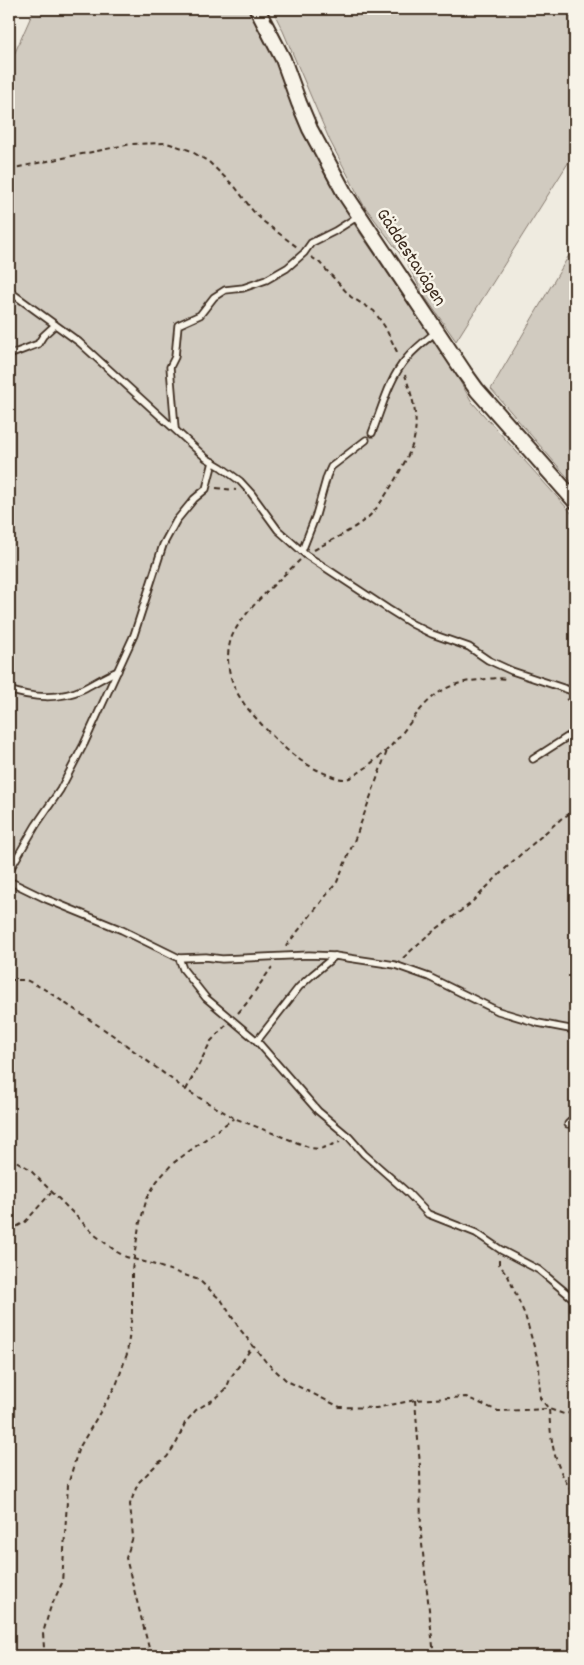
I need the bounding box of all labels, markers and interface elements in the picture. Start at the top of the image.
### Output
street label: Gäddestavägen [368,204,452,312]

